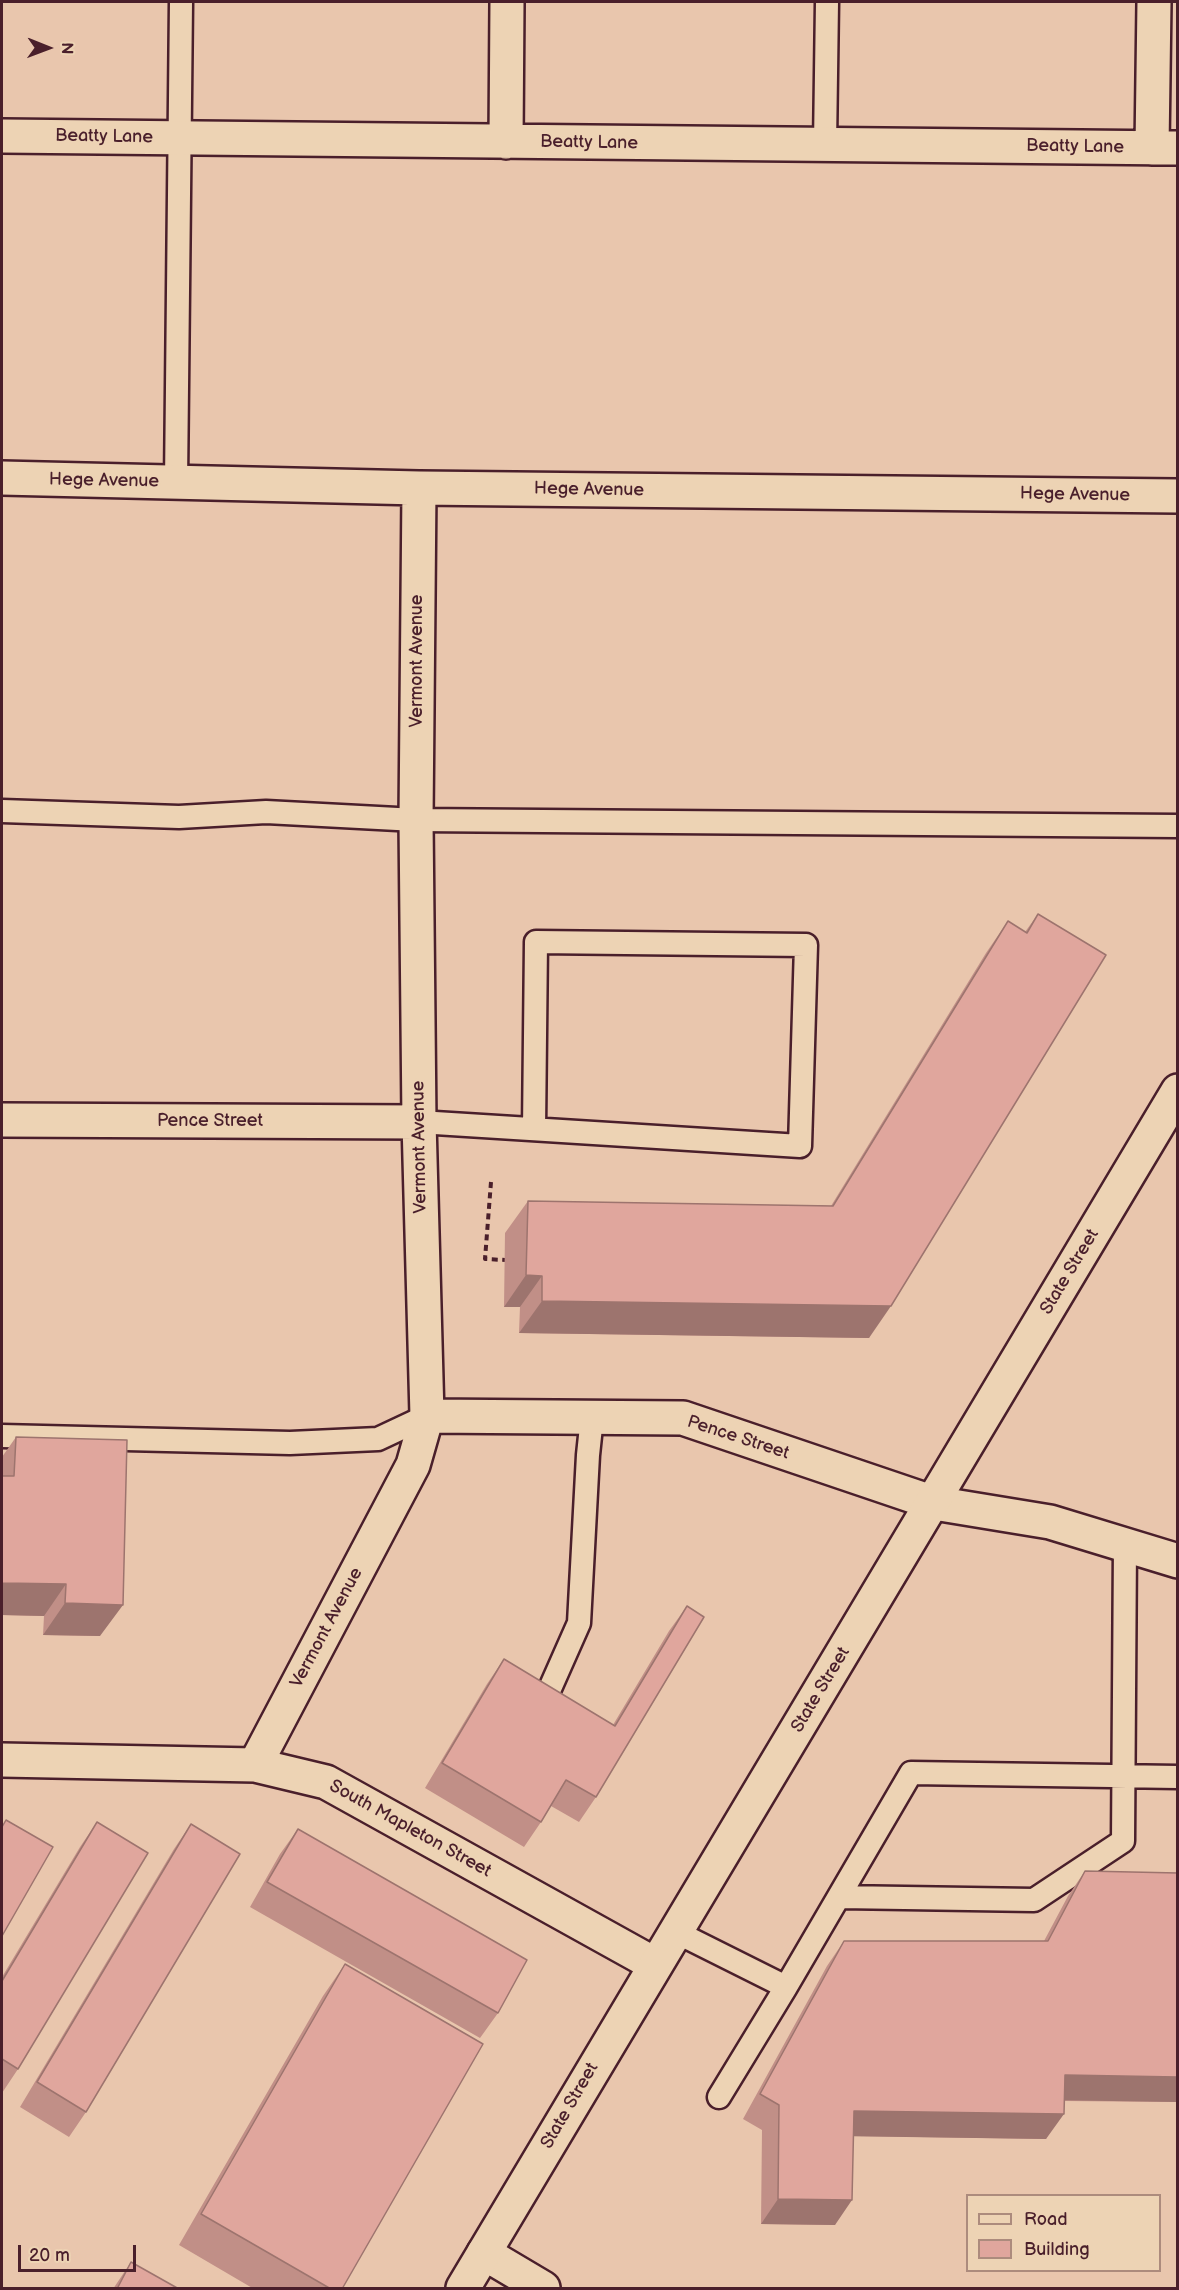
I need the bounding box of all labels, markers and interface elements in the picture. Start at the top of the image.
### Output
north arrow [18,18,78,78]
text: N [57,42,76,55]
street label: Beatty Lane [55,125,153,149]
street label: Beatty Lane [540,131,638,155]
street label: Beatty Lane [1026,135,1124,159]
street label: Hege Avenue [49,469,159,493]
street label: Hege Avenue [534,478,644,502]
street label: Hege Avenue [1020,483,1130,507]
street label: Vermont Avenue [406,595,428,727]
street label: Vermont Avenue [408,1080,432,1214]
street label: Pence Street [157,1110,263,1132]
street label: State Street [1036,1225,1104,1319]
street label: Pence Street [684,1411,792,1465]
street label: Vermont Avenue [286,1564,368,1692]
street label: State Street [787,1643,855,1737]
street label: South Mapleton Street [325,1776,495,1882]
street label: State Street [537,2059,603,2153]
legend [966,2194,1161,2272]
text: Road [1024,2209,1068,2230]
scale bar [21,2233,140,2271]
text: Building [1024,2239,1090,2260]
text: 20 m [29,2245,70,2266]

